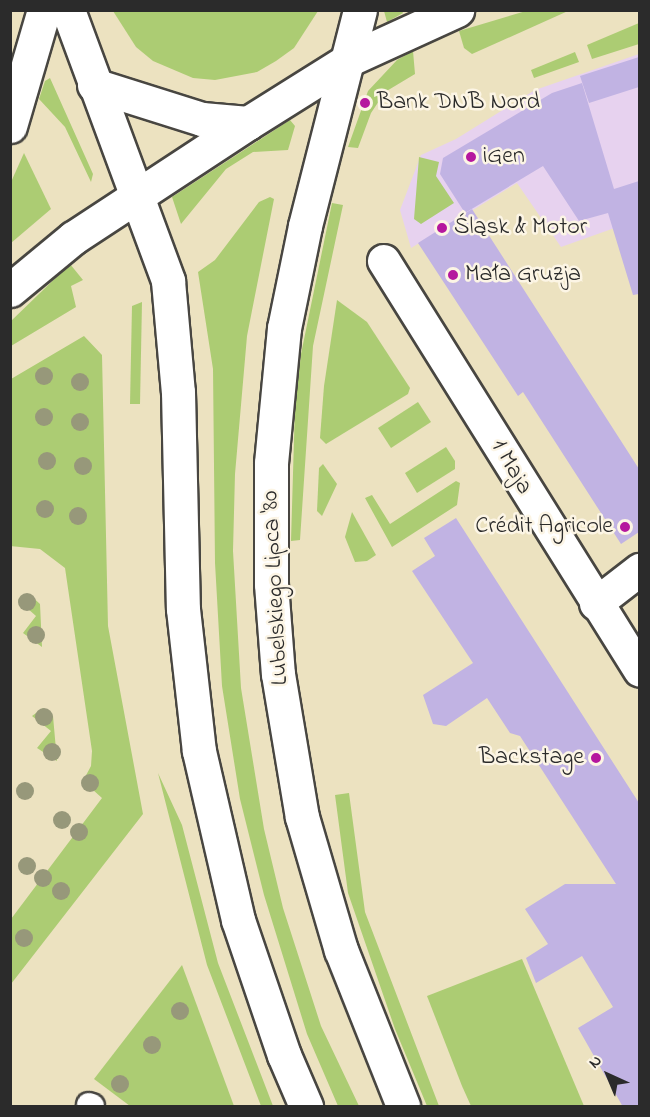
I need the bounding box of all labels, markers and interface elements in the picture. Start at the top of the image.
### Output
place label: Bank DNB Nord [377,89,540,117]
marker: Bank DNB Nord [358,96,372,110]
place label: iGen [483,143,525,171]
marker: iGen [464,150,478,164]
place label: Śląsk & Motor [454,214,587,242]
marker: Śląsk & Motor [435,221,449,235]
place label: Mała Gruzja [465,261,581,289]
marker: Mała Gruzja [446,268,460,282]
street label: 1 Maja [484,434,538,500]
street label: Lubelskiego Lipca '80 [257,490,295,686]
place label: Crédit Agricole [475,513,613,541]
marker: Crédit Agricole [618,520,632,534]
place label: Backstage [479,744,584,772]
marker: Backstage [589,751,603,765]
north arrow [578,1045,638,1105]
text: N [583,1050,608,1074]

